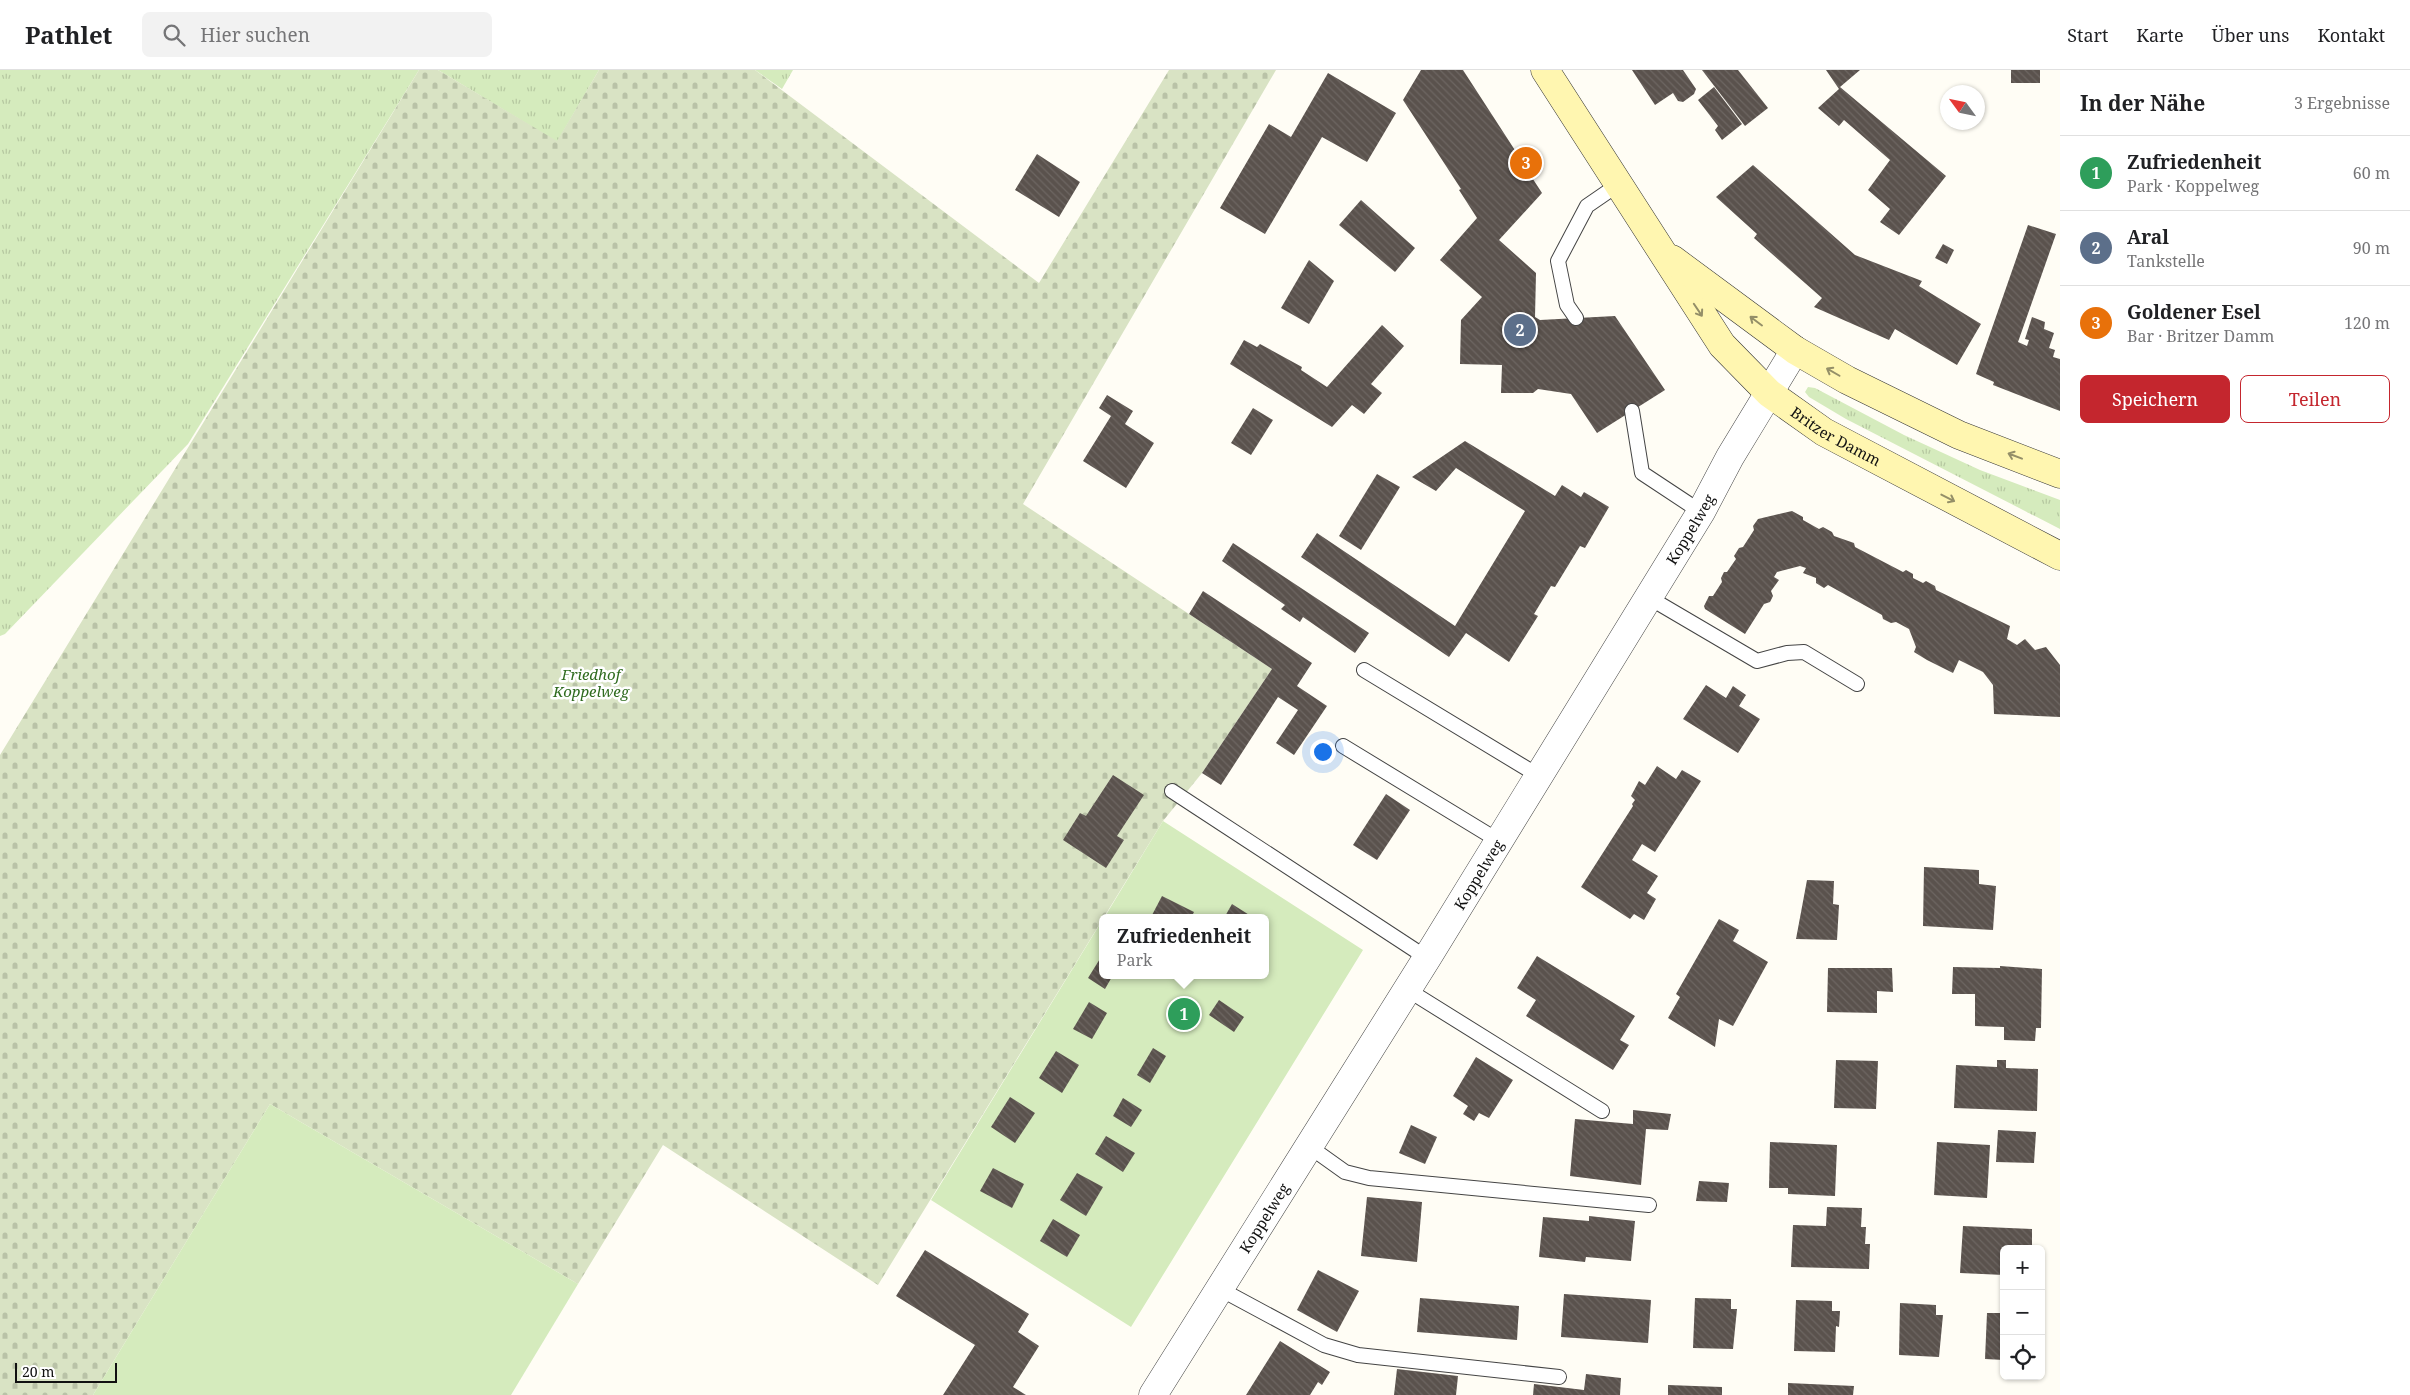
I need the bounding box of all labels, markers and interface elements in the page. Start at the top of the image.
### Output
search box [142,12,492,57]
text: Pathlet [25,18,112,51]
icon: search [160,21,188,49]
text: Hier suchen [200,22,310,48]
text: Start [2067,23,2108,47]
text: Karte [2136,23,2184,47]
text: Über uns [2212,23,2289,47]
text: Kontakt [2317,23,2385,47]
north arrow [1940,85,1985,130]
text: In der Nähe [2080,89,2205,117]
text: 3 Ergebnisse [2294,92,2390,114]
pin: 3 [1510,144,1542,182]
text: Zufriedenheit [2127,149,2261,175]
text: 1 [2091,162,2101,184]
text: 60 m [2353,162,2390,184]
text: Park · Koppelweg [2127,175,2259,197]
text: Aral [2127,224,2169,250]
text: 2 [2091,237,2101,259]
text: 90 m [2353,237,2390,259]
text: Tankstelle [2127,250,2205,272]
text: Goldener Esel [2127,299,2261,325]
one-way arrow [1694,302,1704,316]
pin: 2 [1504,311,1536,349]
text: 3 [2091,312,2101,334]
text: 120 m [2344,312,2390,334]
one-way arrow [1749,316,1763,326]
text: Bar · Britzer Damm [2127,325,2274,347]
one-way arrow [1827,367,1841,377]
button: Speichern [2080,375,2230,423]
button: Teilen [2240,375,2390,423]
street label: Britzer Damm [1787,402,1884,470]
one-way arrow [2007,451,2023,460]
street label: Koppelweg [1661,490,1719,568]
one-way arrow [1940,493,1955,503]
park label: Friedhof Koppelweg [552,664,630,701]
your location [1310,739,1336,765]
street label: Koppelweg [1449,835,1508,913]
popup [1099,914,1269,979]
text: Zufriedenheit [1117,923,1251,949]
text: Park [1117,949,1152,971]
pin: 1 [1168,995,1200,1033]
street label: Koppelweg [1235,1179,1293,1257]
map controls [2000,1245,2045,1380]
button: + [2000,1245,2045,1290]
button: − [2000,1290,2045,1335]
button: locate [2000,1335,2045,1380]
scale bar [15,1360,118,1383]
text: 20 m [22,1362,55,1381]

